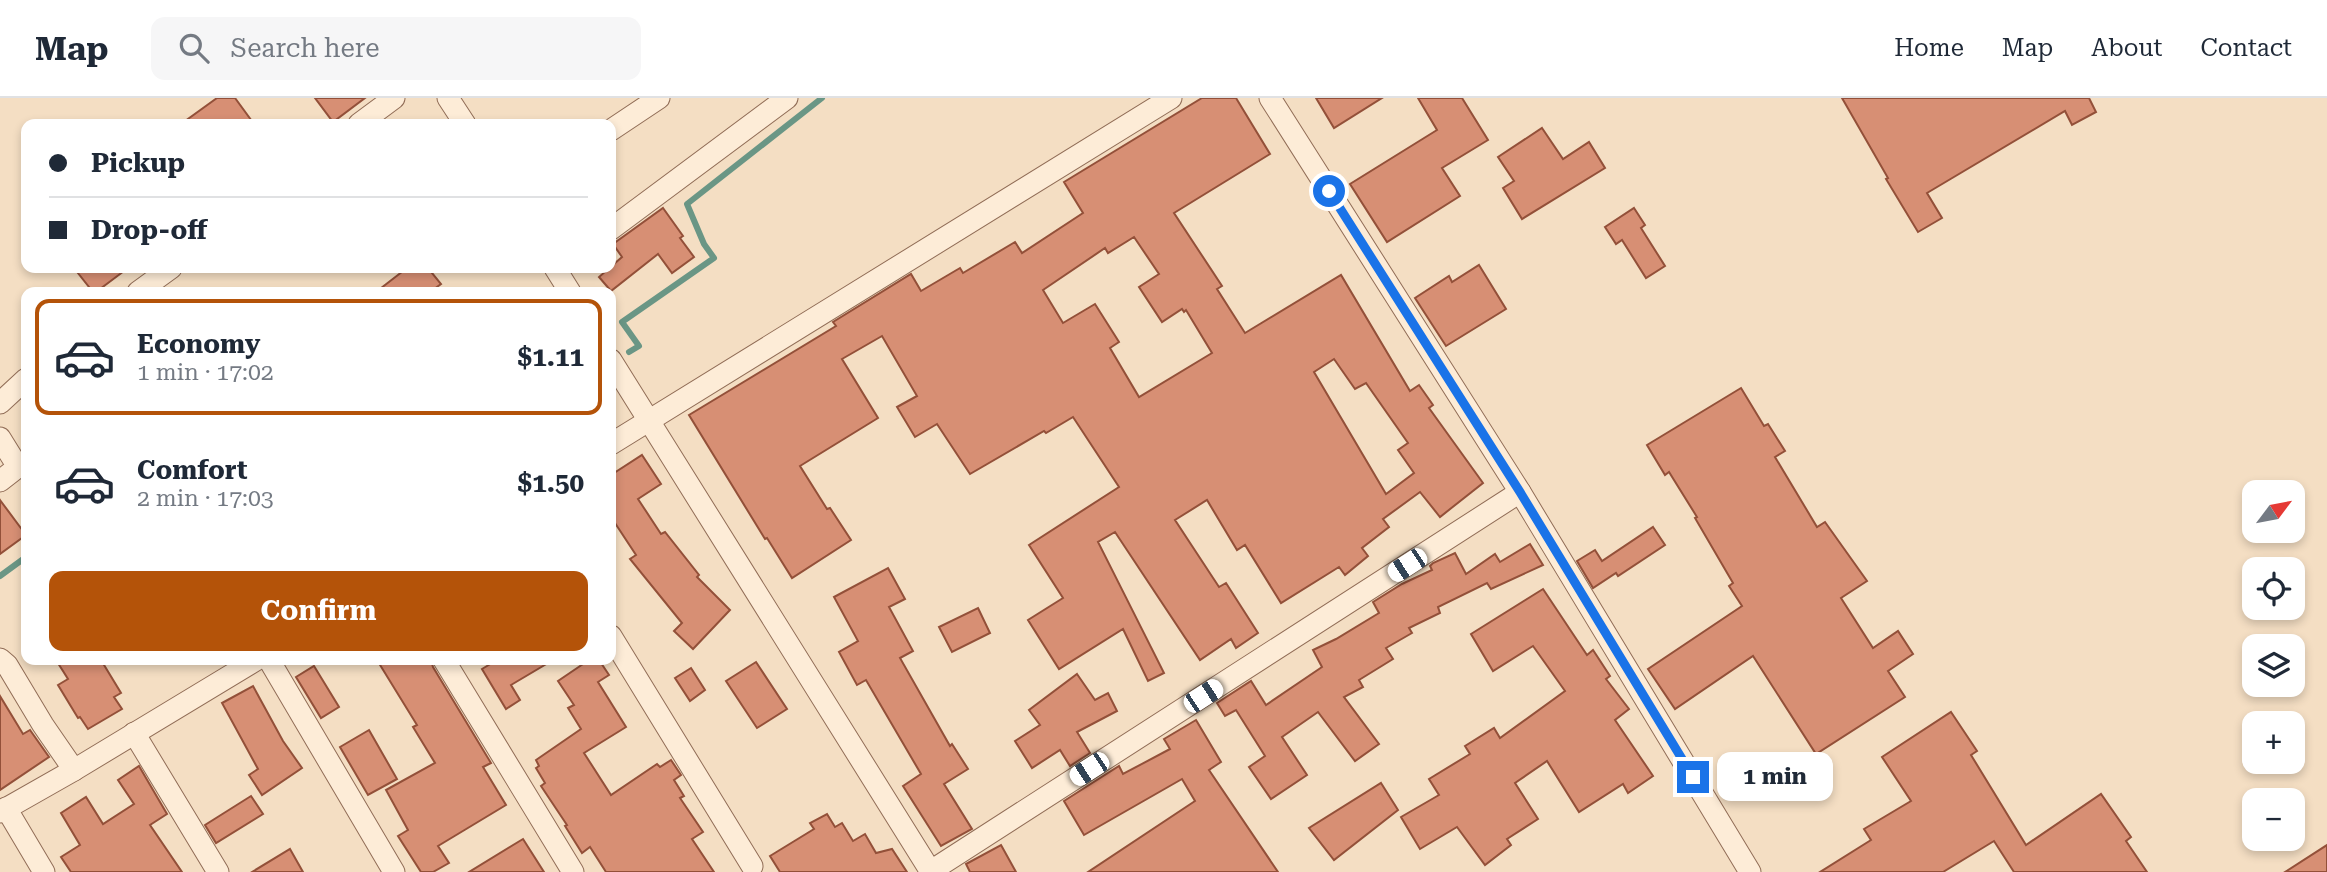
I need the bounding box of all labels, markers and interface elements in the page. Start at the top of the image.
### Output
search box [151,17,641,80]
text: Map [35,29,109,68]
icon: search [175,29,213,67]
text: Search here [231,33,380,63]
text: Home [1894,34,1964,62]
text: Map [2002,34,2053,62]
text: About [2091,34,2162,62]
text: Contact [2200,34,2292,62]
text: Pickup [91,148,185,178]
route start [1313,175,1345,207]
text: Drop-off [91,215,207,245]
icon: car [53,326,116,389]
text: Economy [137,329,260,359]
text: $1.11 [518,342,584,372]
text: 1 min · 17:02 [137,359,274,386]
icon: car [53,452,116,515]
text: Comfort [137,455,247,485]
text: $1.50 [518,468,584,498]
north arrow [2242,480,2305,542]
map controls [2242,480,2305,851]
text: 2 min · 17:03 [137,485,274,512]
car [1384,545,1431,585]
button: locate [2242,557,2305,620]
button: Confirm [49,571,588,651]
button: layers [2242,634,2305,697]
car [1180,676,1227,716]
button: + [2242,711,2305,774]
car [1066,749,1113,789]
callout: 1 min [1718,752,1833,802]
route end [1677,761,1709,793]
text: 1 min [1743,763,1807,790]
button: − [2242,788,2305,851]

